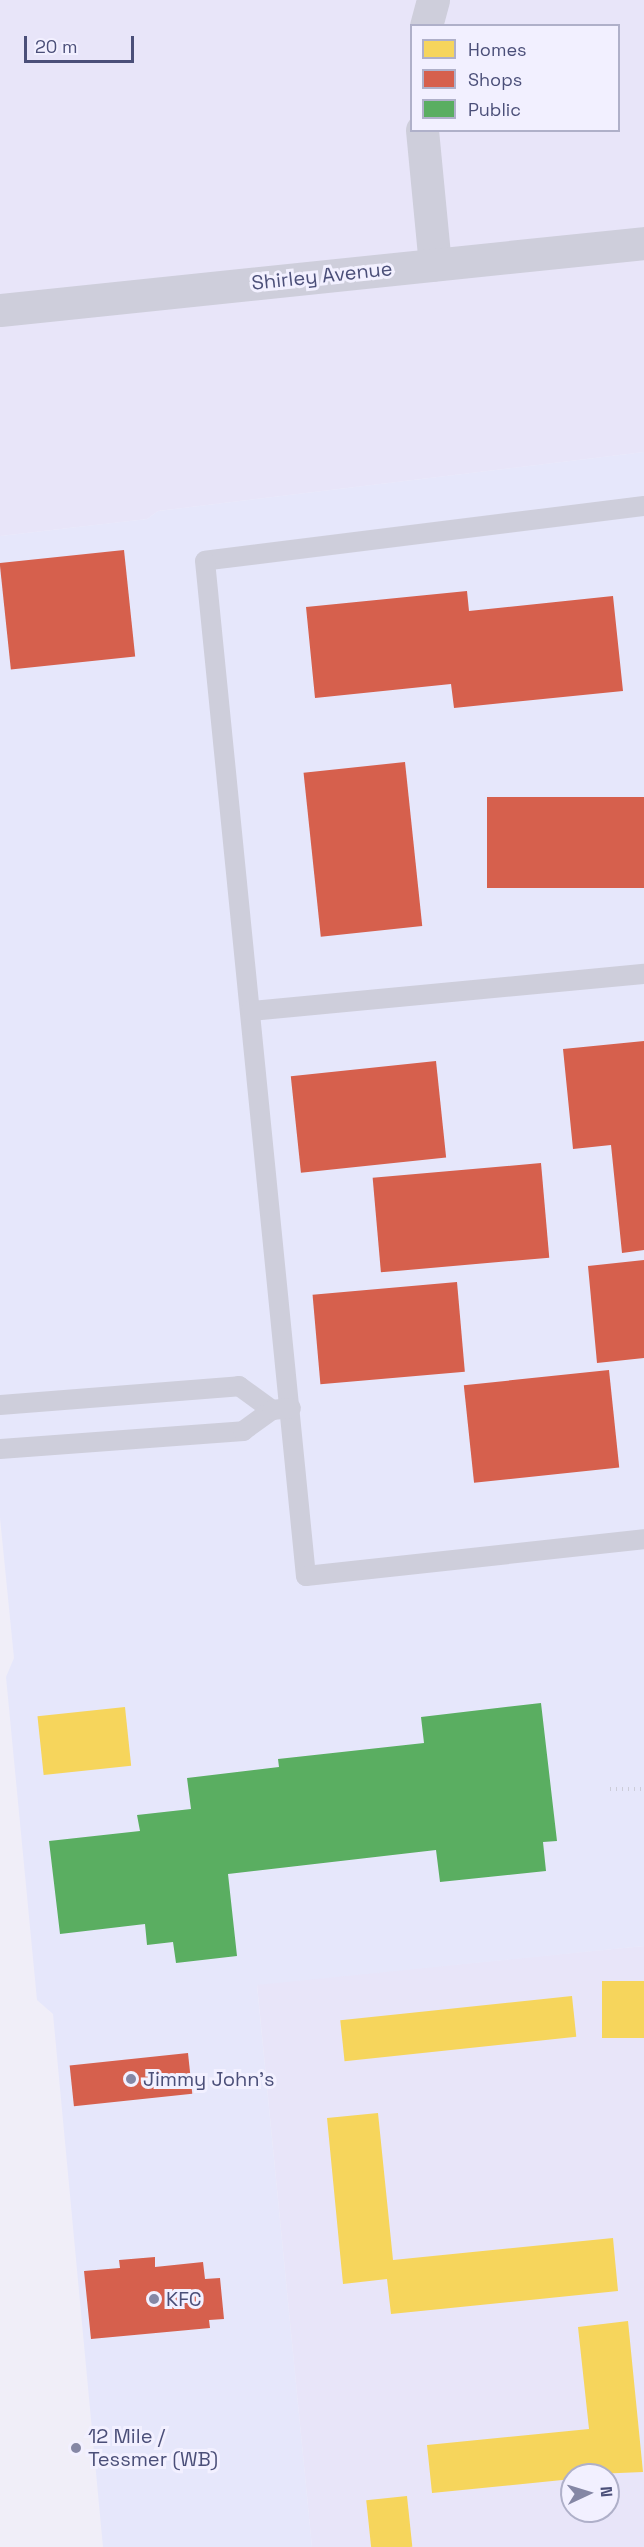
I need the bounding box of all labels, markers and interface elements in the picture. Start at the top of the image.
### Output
scale bar [27,24,136,62]
legend [410,24,620,132]
text: 20 m [35,35,78,58]
text: Homes [468,38,527,61]
text: Shops [468,68,522,91]
text: Public [468,98,521,121]
street label: Shirley Avenue [250,257,394,295]
place label: Jimmy John's [143,2067,275,2091]
marker: Jimmy John's [124,2072,138,2086]
place label: KFC [166,2287,202,2311]
marker: KFC [147,2292,161,2306]
place label: 12 Mile / Tessmer (WB) [88,2424,218,2471]
marker: 12 Mile / Tessmer (WB) [69,2441,83,2455]
north arrow [560,2463,620,2523]
text: N [596,2486,617,2498]

